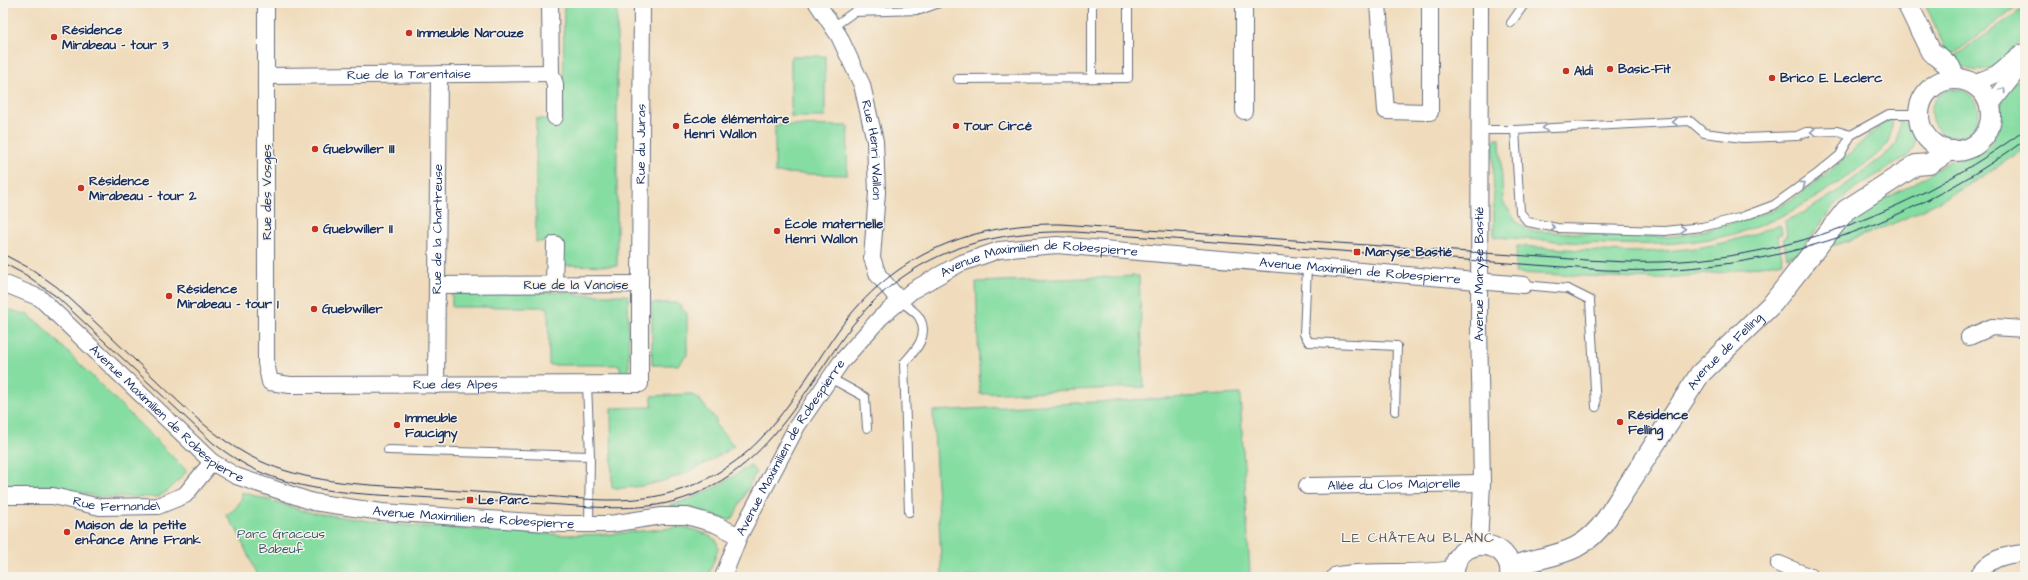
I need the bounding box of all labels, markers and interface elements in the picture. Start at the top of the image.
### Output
place label: Résidence Mirabeau - tour 3 [62,21,169,54]
place label: Immeuble Narouze [417,24,524,42]
marker: Immeuble Narouze [404,28,414,38]
marker: Résidence Mirabeau - tour 3 [49,32,59,42]
place label: Basic-Fit [1618,60,1672,78]
place label: Aldi [1574,62,1594,80]
marker: Basic-Fit [1605,64,1615,74]
street label: Rue de la Tarentaise [347,65,471,84]
marker: Aldi [1561,66,1571,76]
place label: Brico E. Leclerc [1780,69,1883,87]
marker: Brico E. Leclerc [1767,73,1777,83]
one-way arrow [1998,88,2005,95]
street label: Rue Henri Wallon [857,98,886,201]
street label: Rue du Juras [632,103,650,184]
place label: École élémentaire Henri Wallon [684,110,789,143]
place label: Tour Circé [963,117,1032,135]
one-way arrow [1672,117,1678,126]
marker: École élémentaire Henri Wallon [671,121,681,131]
marker: Tour Circé [951,121,961,131]
one-way arrow [1542,124,1548,133]
one-way arrow [1810,128,1816,136]
place label: Guebwiller III [323,140,395,158]
street label: Rue des Vosges [258,144,277,240]
marker: Guebwiller III [310,144,320,154]
street label: Rue de la Chartreuse [428,164,447,294]
place label: Résidence Mirabeau - tour 2 [89,172,197,205]
one-way arrow [1798,182,1805,189]
marker: Résidence Mirabeau - tour 2 [76,183,86,193]
street label: Avenue Maryse Bastié [1470,207,1489,342]
place label: École maternelle Henri Wallon [785,215,883,248]
place label: Guebwiller II [323,220,393,238]
one-way arrow [1550,223,1556,232]
marker: Guebwiller II [310,224,320,234]
one-way arrow [1680,225,1686,234]
marker: École maternelle Henri Wallon [772,226,782,236]
street label: Avenue Maximilien de Robespierre [937,236,1139,282]
place label: Maryse Bastié [1365,243,1452,262]
marker: Maryse Bastié [1352,247,1362,257]
street label: Avenue Maximilien de Robespierre [1259,253,1461,289]
street label: Rue de la Vanoise [524,276,628,294]
place label: Résidence Mirabeau - tour 1 [177,280,279,313]
marker: Résidence Mirabeau - tour 1 [164,291,174,301]
place label: Guebwiller [322,300,384,318]
marker: Guebwiller [309,304,319,314]
street label: Avenue de Felling [1683,308,1768,393]
street label: Avenue Maximilien de Robespierre [85,341,246,487]
street label: Avenue Maximilien de Robespierre [732,356,849,539]
street label: Rue des Alpes [413,375,498,394]
place label: Résidence Felling [1628,406,1688,441]
place label: Immeuble Faucigny [405,409,459,444]
marker: Résidence Felling [1615,417,1625,427]
marker: Immeuble Faucigny [392,420,402,430]
street label: Allée du Clos Majorelle [1327,474,1461,495]
place label: Le Parc [478,491,530,509]
street label: Rue Fernandel [71,492,162,516]
marker: Le Parc [465,495,475,505]
street label: Avenue Maximilien de Robespierre [371,502,574,533]
place label: Maison de la petite enfance Anne Frank [74,516,202,549]
park label: Parc Graccus Babeuf [237,525,325,558]
marker: Maison de la petite enfance Anne Frank [62,527,72,537]
district label: LE CHÂTEAU BLANC [1341,528,1495,548]

